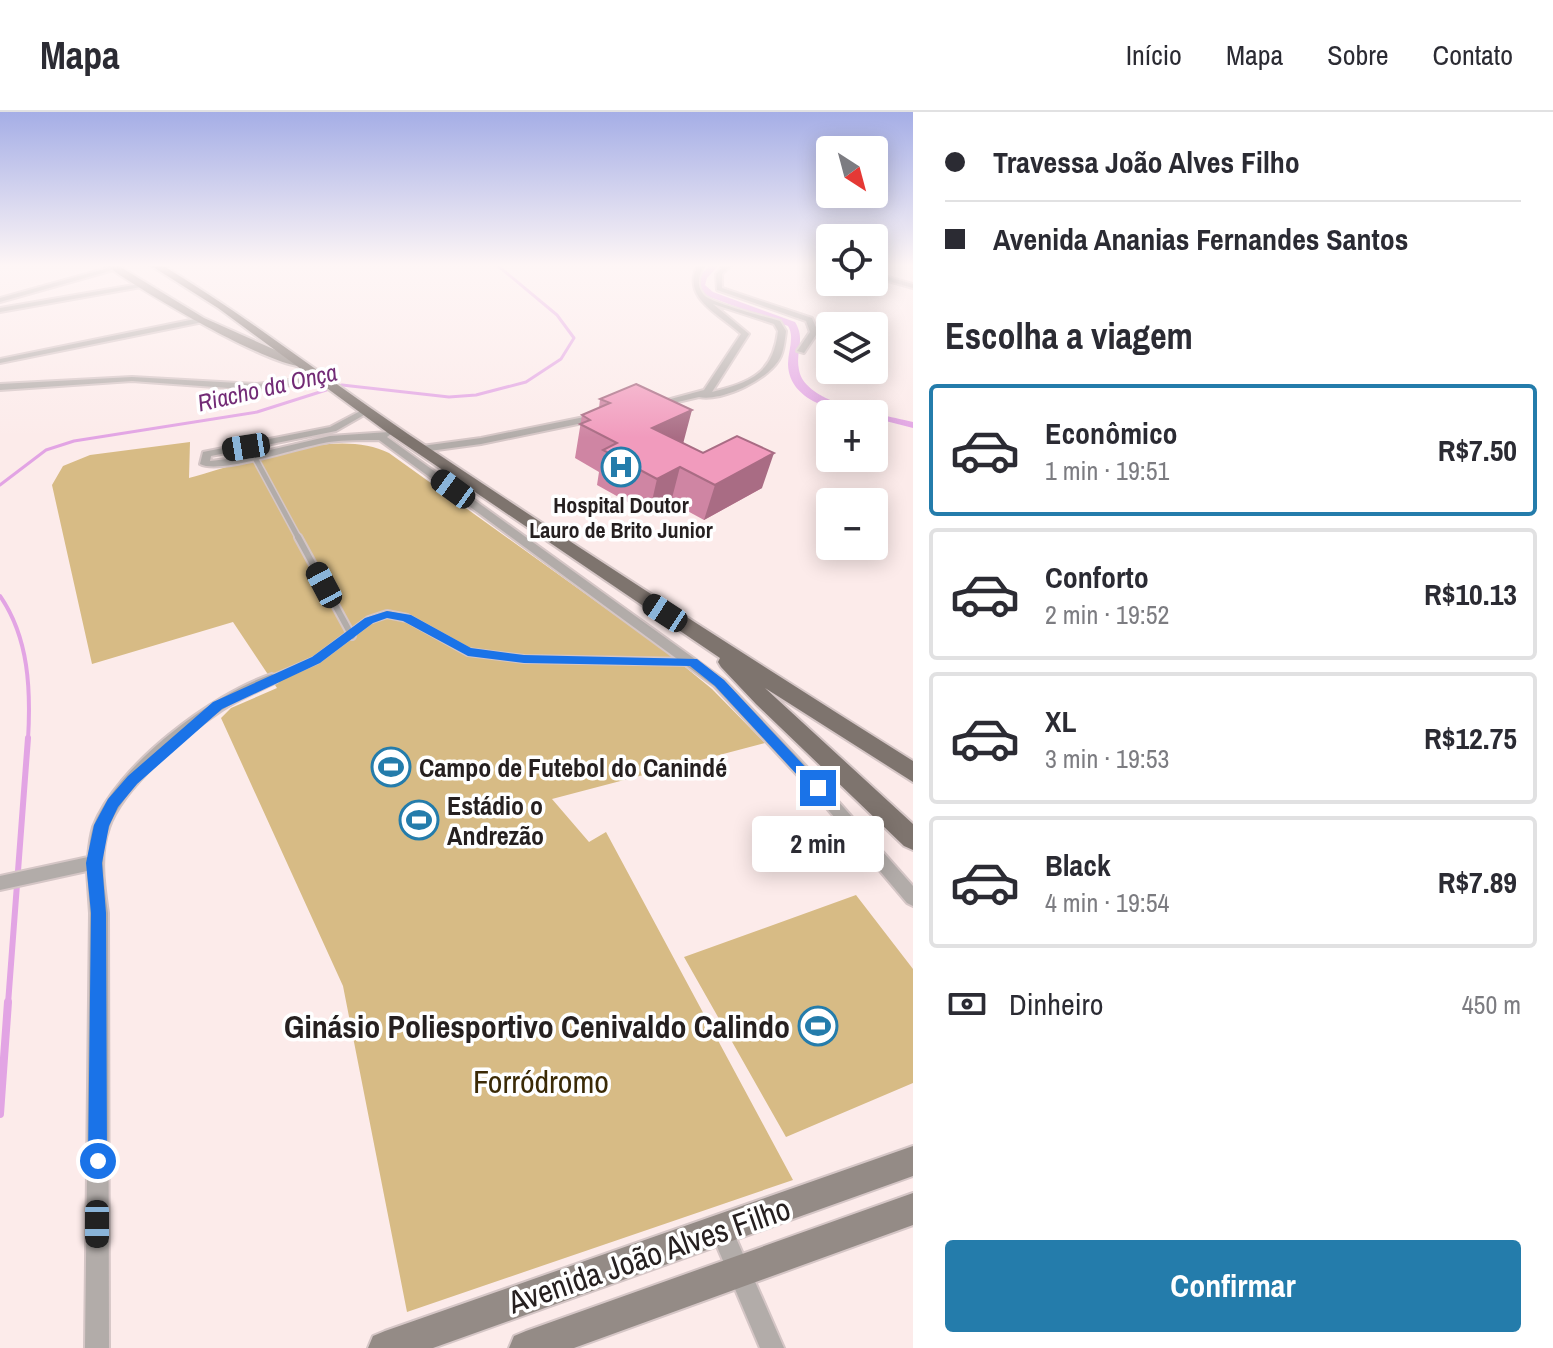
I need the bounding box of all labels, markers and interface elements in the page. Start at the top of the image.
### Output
text: Mapa [40,30,120,81]
text: Início [1126,36,1182,74]
text: Mapa [1226,36,1283,74]
text: Sobre [1327,36,1389,74]
text: Contato [1433,36,1513,74]
north arrow [816,136,888,208]
map controls [816,136,888,560]
text: Travessa João Alves Filho [993,142,1300,182]
text: Avenida Ananias Fernandes Santos [993,219,1408,259]
button: locate [816,224,888,296]
button: layers [816,312,888,384]
text: Escolha a viagem [945,312,1193,360]
water label: Riacho da Onça [194,355,340,419]
button: + [816,400,888,472]
text: Econômico [1045,413,1178,453]
icon: car [949,414,1021,486]
text: R$7.50 [1438,430,1517,470]
car [220,431,272,463]
hospital icon: Hospital Doutor Lauro de Brito Junior [600,446,642,488]
text: 1 min · 19:51 [1045,453,1169,488]
car [427,465,479,513]
button: − [816,488,888,560]
place label: Hospital Doutor Lauro de Brito Junior [529,490,713,545]
text: Conforto [1045,557,1149,597]
car [302,558,346,612]
icon: car [949,558,1021,630]
text: R$10.13 [1424,574,1517,614]
car [638,590,692,636]
text: 2 min · 19:52 [1045,597,1169,632]
text: XL [1045,701,1076,741]
icon: car [949,702,1021,774]
text: R$12.75 [1424,718,1517,758]
text: 3 min · 19:53 [1045,741,1169,776]
sports icon: Campo de Futebol do Canindé [370,746,412,788]
place label: Campo de Futebol do Canindé [419,750,727,785]
route end [800,770,836,806]
place label: Estádio o Andrezão [447,788,544,853]
sports icon: Estádio o Andrezão [398,799,440,841]
callout: 2 min [752,816,884,872]
text: 2 min [790,826,846,861]
text: Black [1045,845,1111,885]
icon: car [949,846,1021,918]
text: R$7.89 [1438,862,1517,902]
text: 4 min · 19:54 [1045,885,1169,920]
icon: cash [945,982,989,1026]
text: Dinheiro [1009,984,1103,1024]
text: 450 m [1462,987,1521,1022]
place label: Ginásio Poliesportivo Cenivaldo Calindo [284,1005,790,1048]
sports icon: Ginásio Poliesportivo Cenivaldo Calindo [797,1005,839,1047]
park label: Forródromo [473,1060,609,1103]
route start [80,1143,116,1179]
street label: Avenida João Alves Filho [501,1187,796,1324]
car [85,1200,109,1248]
button: Confirmar [945,1240,1521,1332]

